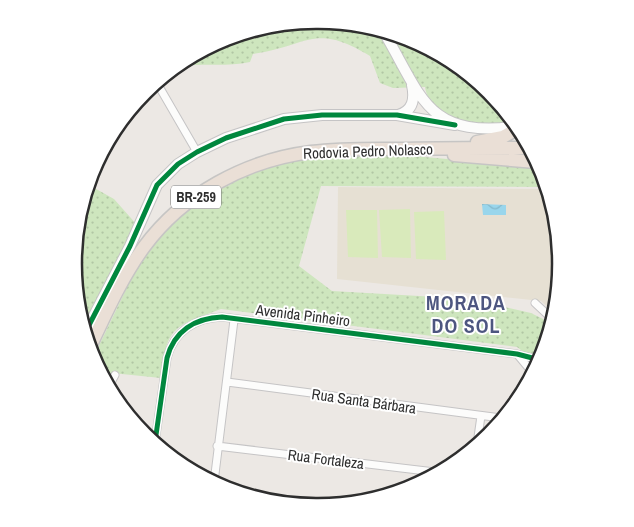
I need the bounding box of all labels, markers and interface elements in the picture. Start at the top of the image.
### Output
street label: Rodovia Pedro Nolasco [303,138,433,164]
road number: BR-259 [171,186,221,208]
district label: MORADA DO SOL [426,289,506,339]
street label: Avenida Pinheiro [254,299,352,331]
street label: Rua Santa Bárbara [310,383,418,419]
street label: Rua Fortaleza [287,444,365,474]

